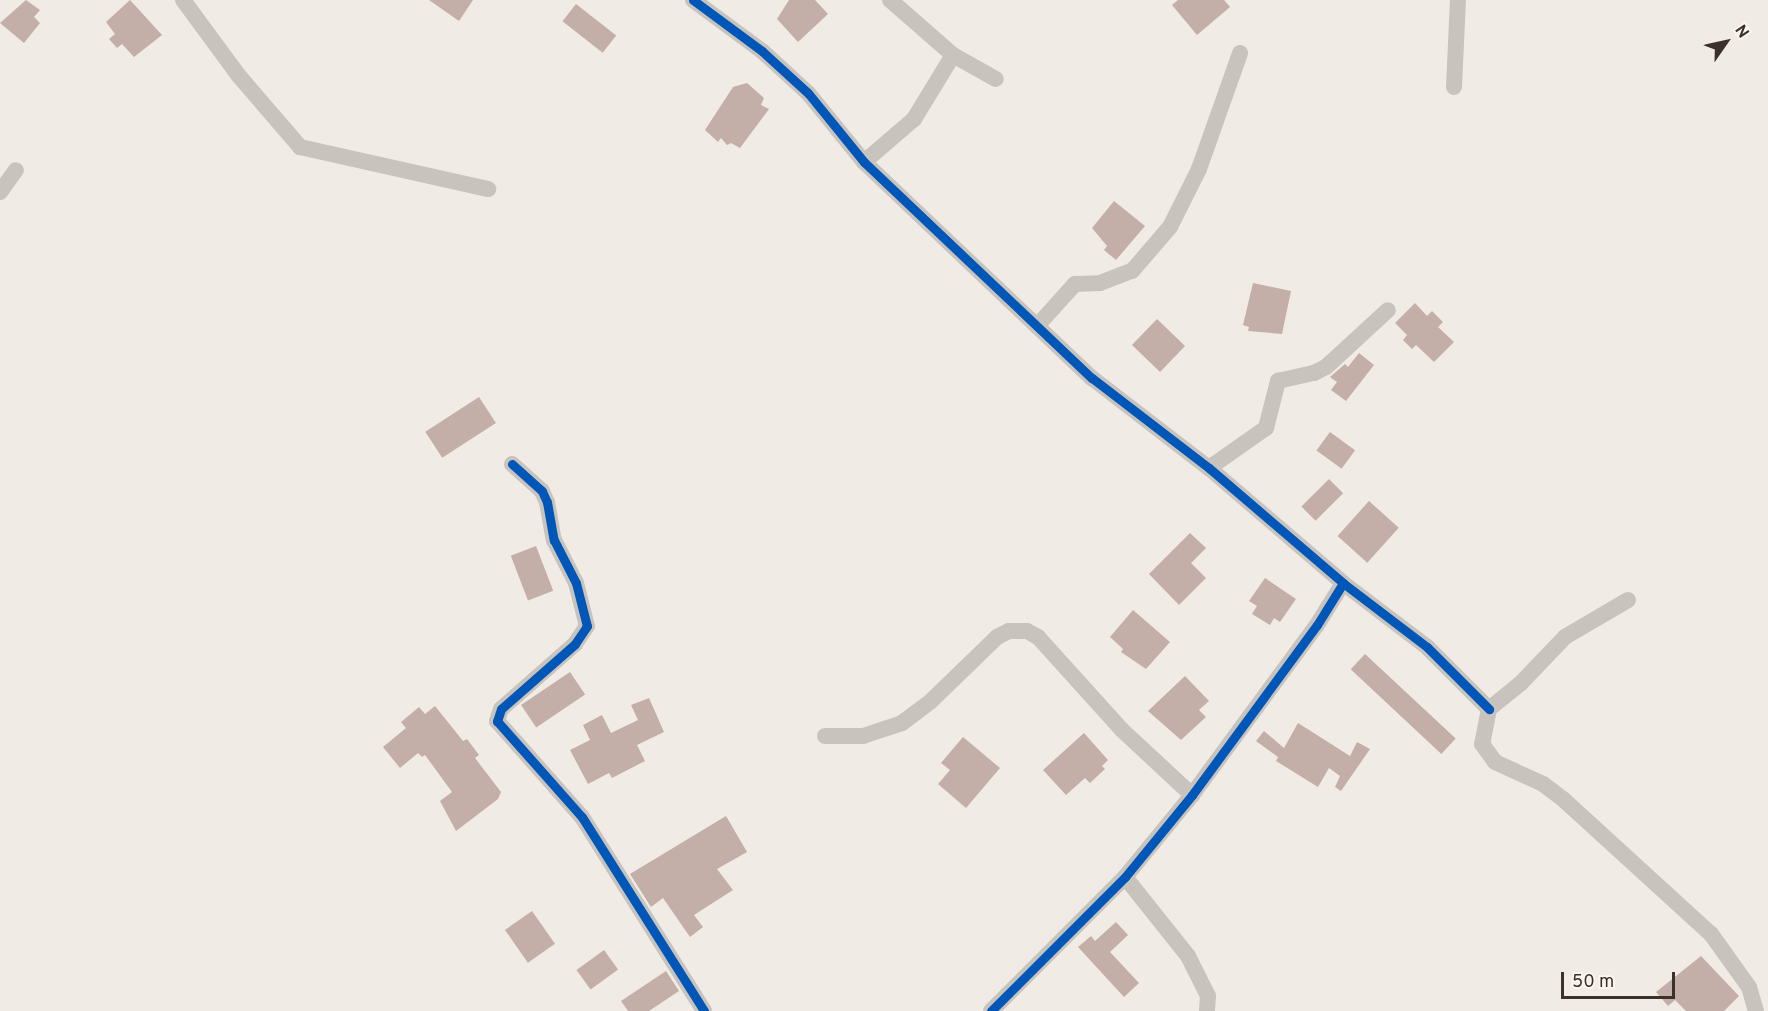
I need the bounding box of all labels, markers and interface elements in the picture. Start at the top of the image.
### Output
north arrow [1696,12,1756,72]
text: N [1729,22,1752,42]
scale bar [1564,960,1678,998]
text: 50 m [1572,971,1614,994]

